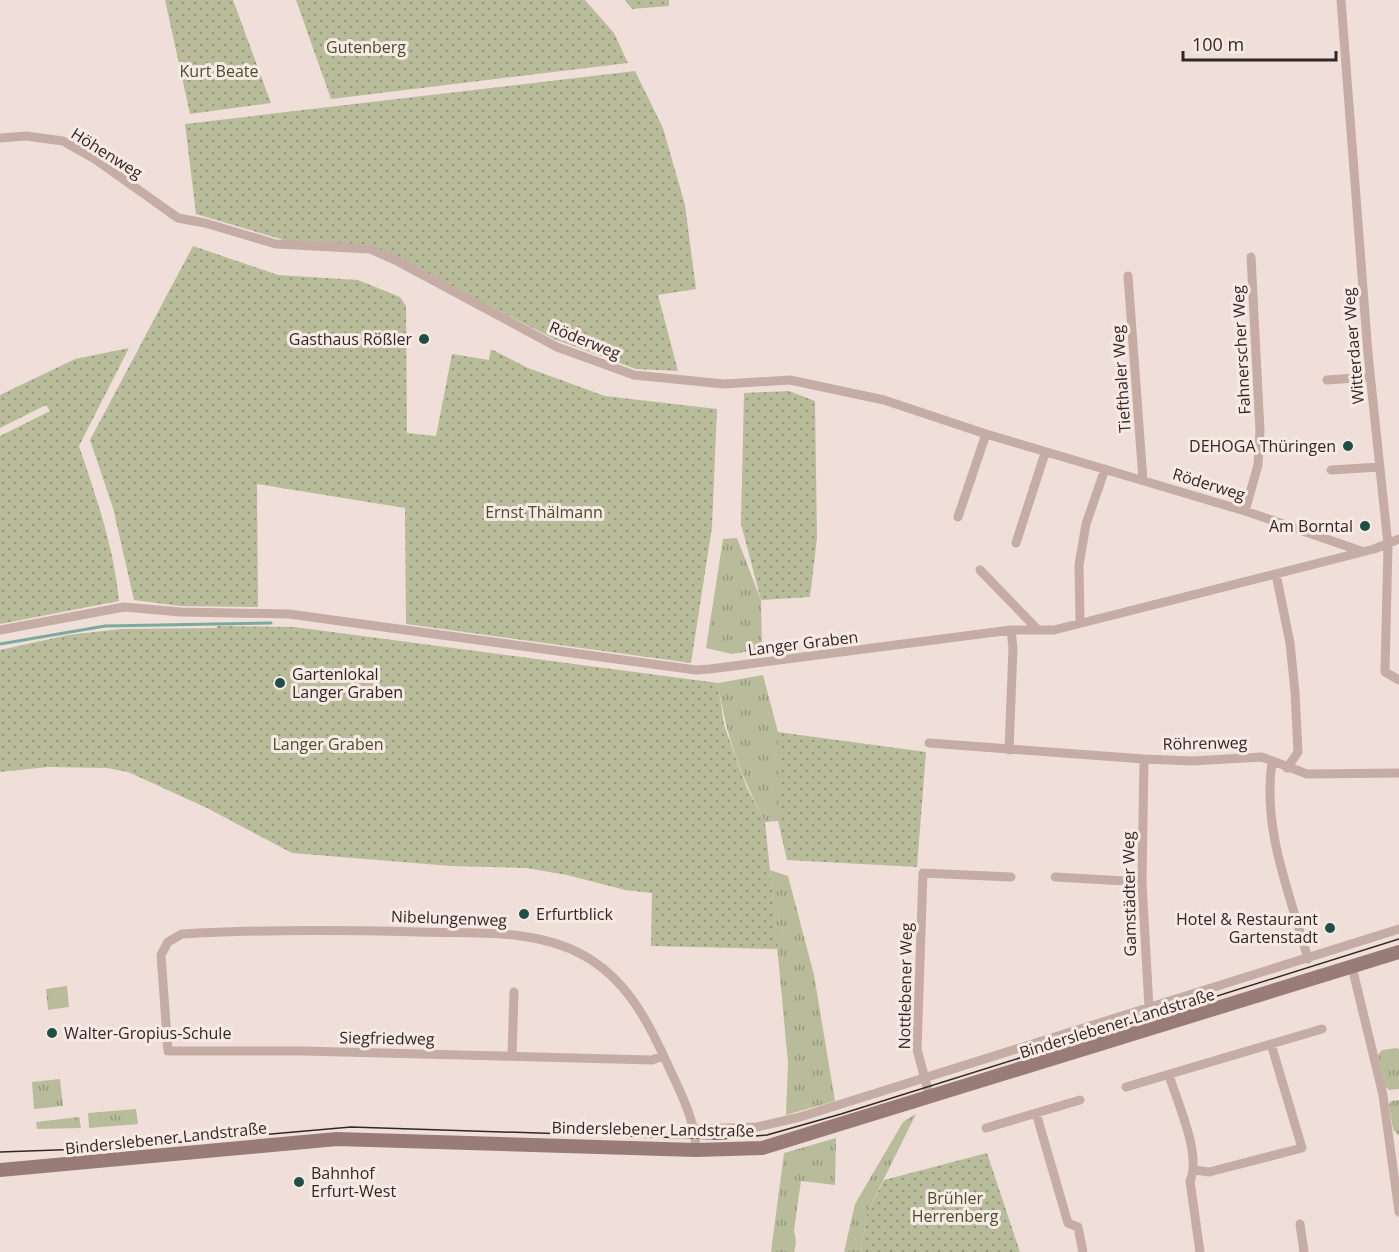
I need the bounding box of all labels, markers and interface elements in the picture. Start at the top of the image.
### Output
scale bar [1183,24,1336,62]
text: 100 m [1192,32,1244,56]
park label: Gutenberg [326,36,406,58]
park label: Kurt Beate [180,60,258,82]
street label: Höhenweg [67,122,147,184]
street label: Fahnerscher Weg [1227,284,1255,415]
street label: Witterdaer Weg [1337,287,1369,405]
street label: Röderweg [546,316,624,364]
street label: Tiefthaler Weg [1106,324,1136,434]
place label: Gasthaus Rößler [289,328,412,350]
marker: Gasthaus Rößler [417,332,431,346]
place label: DEHOGA Thüringen [1189,435,1336,457]
marker: DEHOGA Thüringen [1341,439,1355,453]
street label: Röderweg [1170,463,1248,506]
park label: Ernst Thälmann [485,501,603,523]
place label: Am Borntal [1269,515,1353,537]
marker: Am Borntal [1358,519,1372,533]
street label: Langer Graben [747,625,859,661]
place label: Gartenlokal Langer Graben [292,663,403,703]
marker: Gartenlokal Langer Graben [273,676,287,690]
street label: Röhrenweg [1162,731,1248,755]
park label: Langer Graben [272,733,384,755]
street label: Gamstädter Weg [1117,831,1141,957]
place label: Erfurtblick [536,903,613,925]
street label: Nibelungenweg [391,905,508,931]
marker: Erfurtblick [517,907,531,921]
place label: Hotel & Restaurant Gartenstadt [1176,908,1318,948]
marker: Hotel & Restaurant Gartenstadt [1323,921,1337,935]
street label: Nottlebener Weg [893,922,917,1050]
street label: Binderslebener Landstraße [1017,983,1217,1063]
place label: Walter-Gropius-Schule [64,1022,231,1044]
marker: Walter-Gropius-Schule [45,1026,59,1040]
street label: Siegfriedweg [339,1026,435,1050]
street label: Binderslebener Landstraße [64,1116,268,1160]
street label: Binderslebener Landstraße [551,1116,755,1142]
place label: Bahnhof Erfurt-West [311,1162,396,1202]
marker: Bahnhof Erfurt-West [292,1175,306,1189]
park label: Brühler Herrenberg [912,1187,999,1227]

